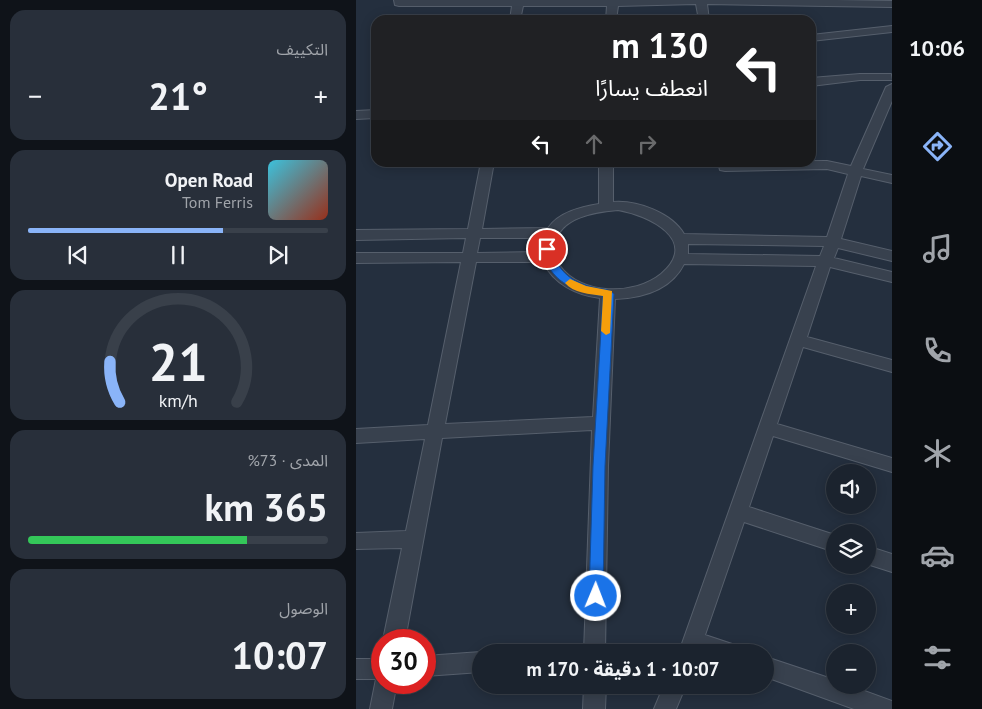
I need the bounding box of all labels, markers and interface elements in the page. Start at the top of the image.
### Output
text: 130 m [611,22,708,68]
text: 10:06 [909,34,965,62]
icon: left [726,35,791,100]
text: التكييف [276,39,328,59]
text: 21° [148,71,208,120]
text: انعطف يسارًا [595,74,708,102]
text: − [28,77,42,114]
text: + [314,77,328,114]
icon: directions [920,129,955,164]
icon: left [527,130,555,158]
icon: ahead [580,130,608,158]
icon: right [633,130,661,158]
text: Open Road [165,168,253,192]
text: Tom Ferris [182,192,253,212]
pin [526,228,568,270]
icon: music [920,231,955,266]
icon: arrive [533,235,561,263]
icon: previous [64,241,92,269]
icon: pause [164,241,192,269]
icon: next [264,241,292,269]
text: 21 [149,328,207,395]
icon: phone [920,333,955,368]
text: km/h [158,389,198,412]
icon: climate [920,436,955,471]
text: المدى · 73% [247,450,328,470]
map controls [826,464,876,694]
button: sound [826,464,876,514]
text: 365 km [204,482,328,531]
button: layers [826,524,876,574]
icon: car [920,538,955,573]
position arrow [569,569,621,621]
button: + [826,584,876,634]
text: الوصول [279,598,328,618]
speed limit sign: 30 [371,629,436,694]
text: 10:07 [232,630,328,679]
icon: filters [920,640,955,675]
button: − [826,644,876,694]
text: 10:07 · 1 دقيقة · 170 m [527,657,719,681]

